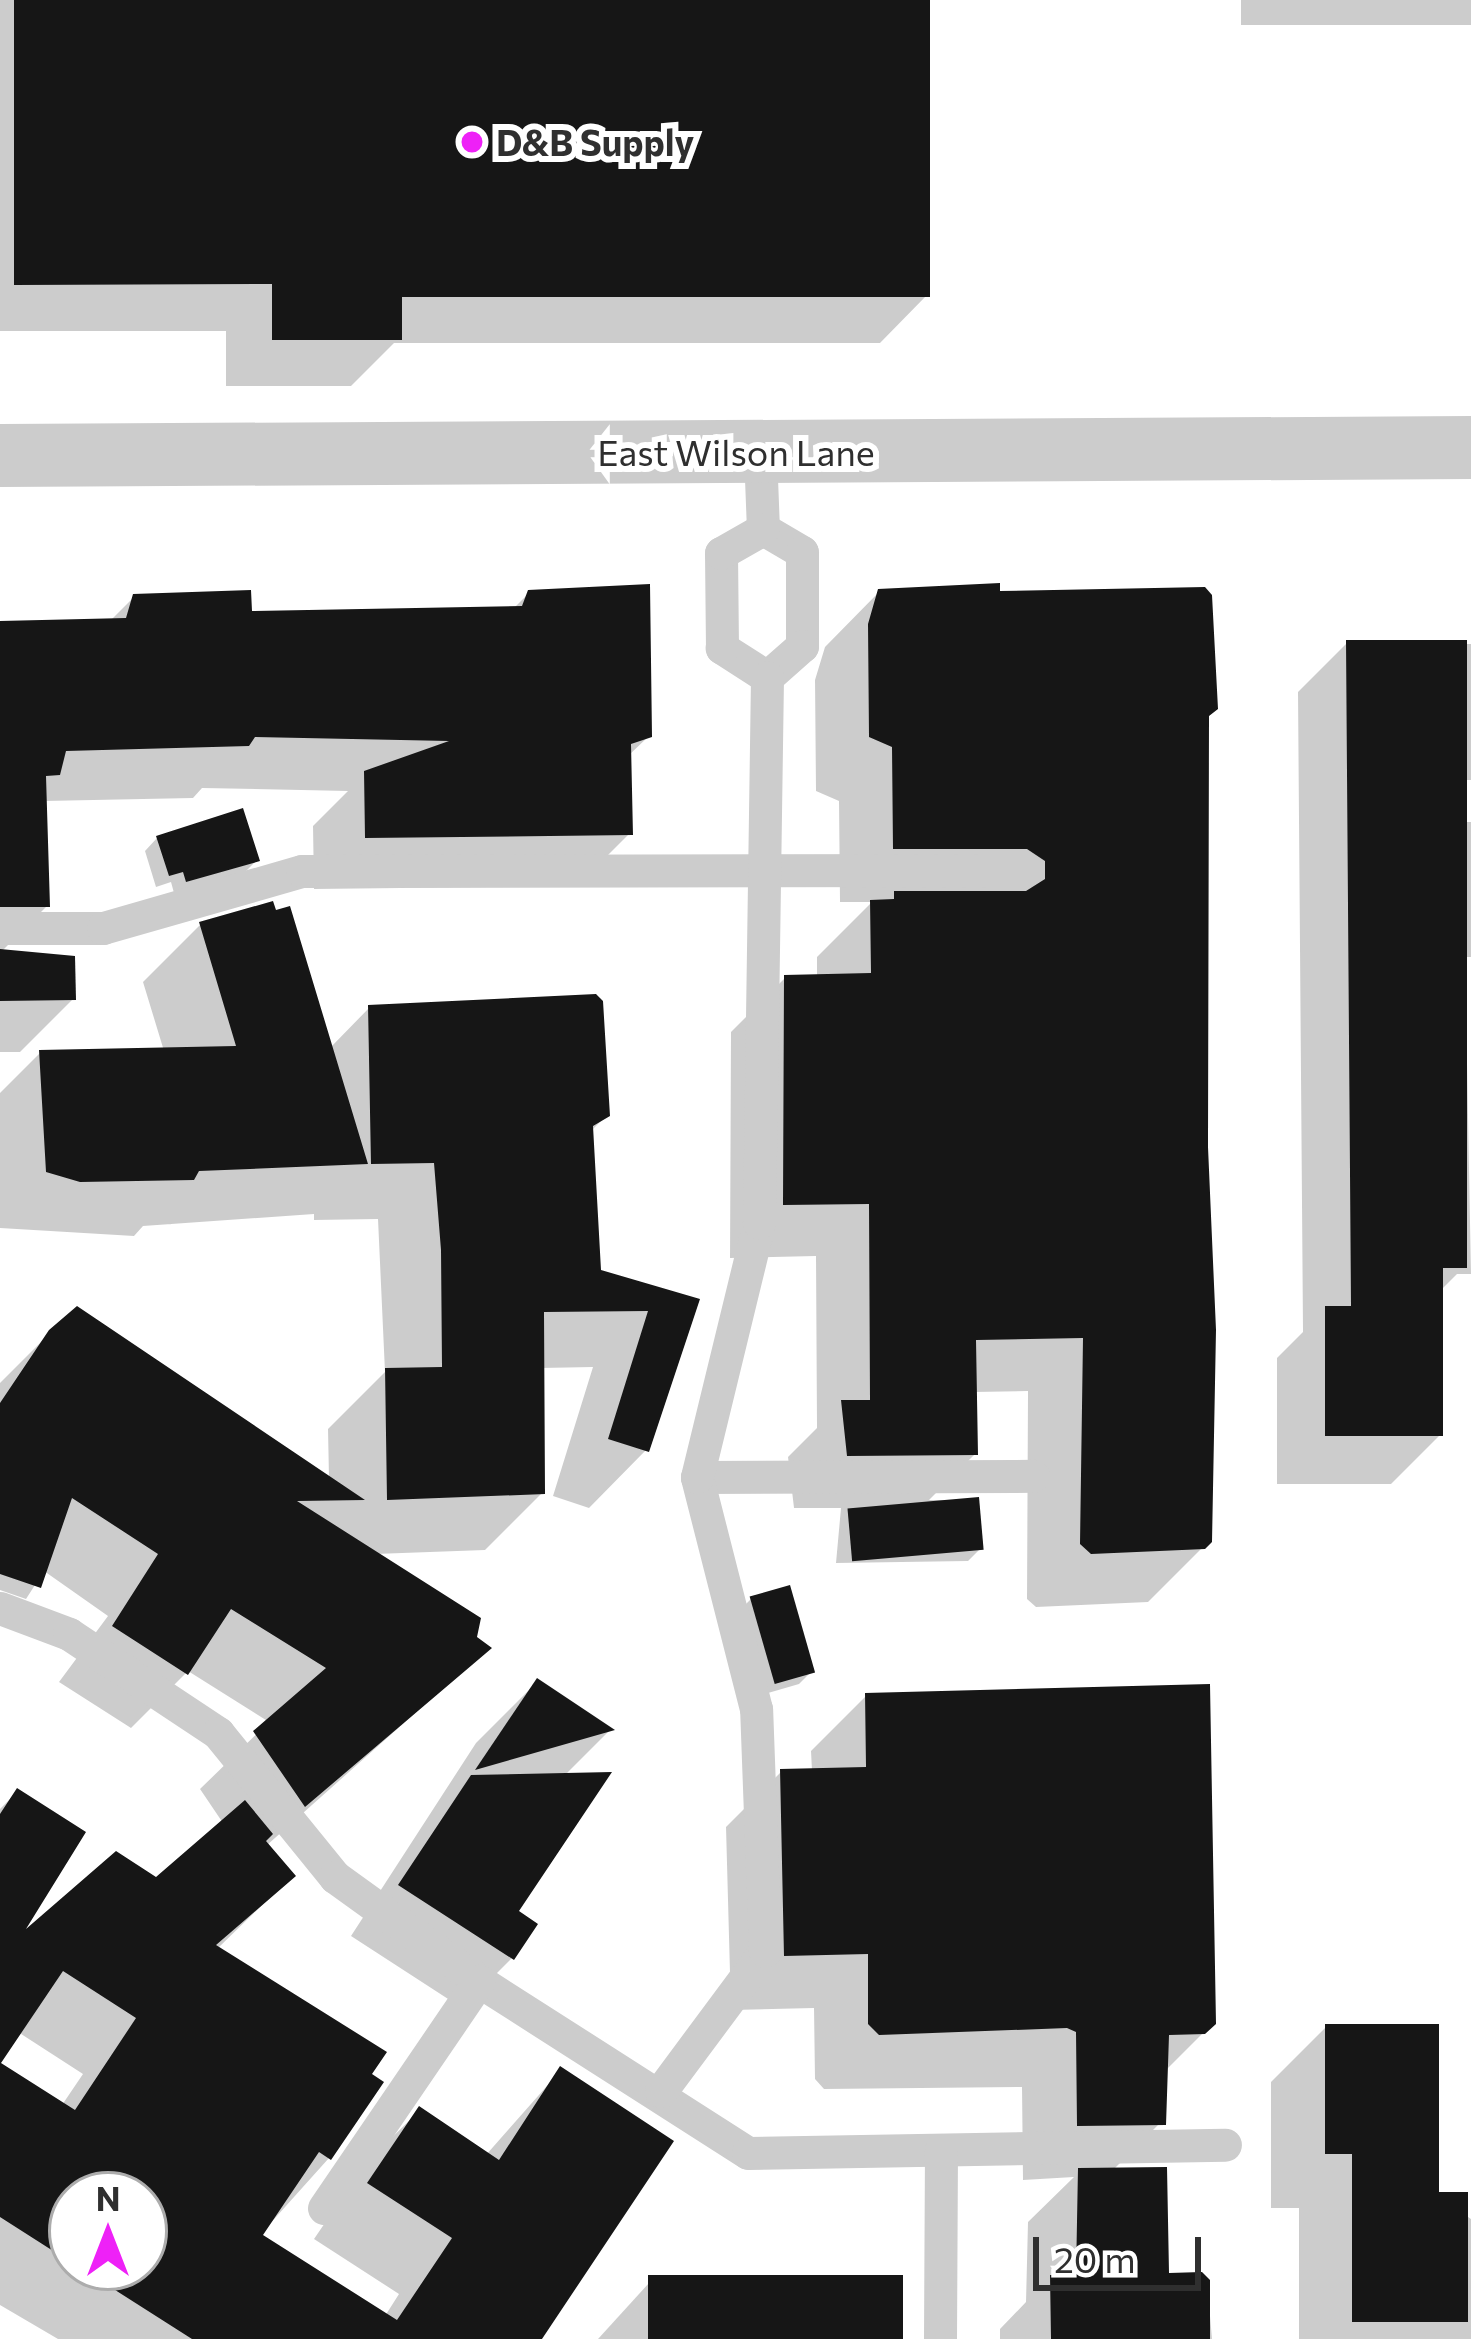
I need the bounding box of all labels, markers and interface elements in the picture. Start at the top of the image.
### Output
place label: D&B Supply [496,120,694,164]
marker: D&B Supply [459,129,485,155]
street label: East Wilson Lane [597,430,875,474]
north arrow [48,2171,168,2291]
text: N [96,2177,120,2218]
scale bar [1039,2213,1207,2287]
text: 20 m [1054,2236,1136,2280]

